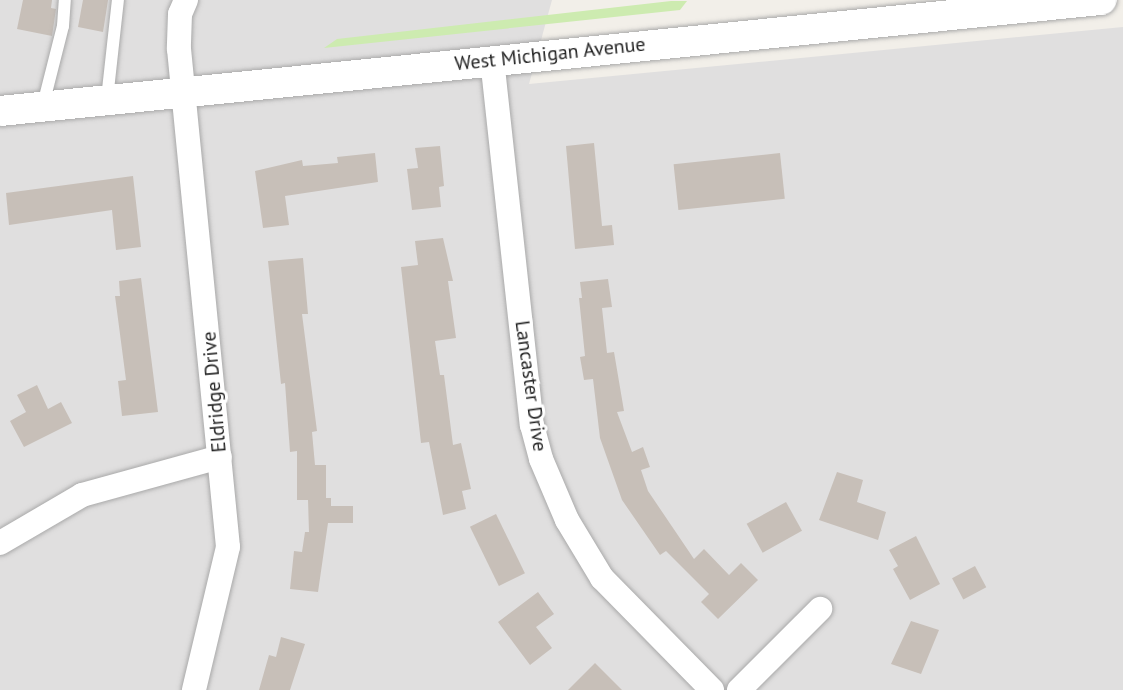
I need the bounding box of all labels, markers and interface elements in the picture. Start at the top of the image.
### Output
street label: West Michigan Avenue [453,32,647,76]
street label: Lancaster Drive [510,319,552,453]
street label: Eldridge Drive [197,331,231,453]

